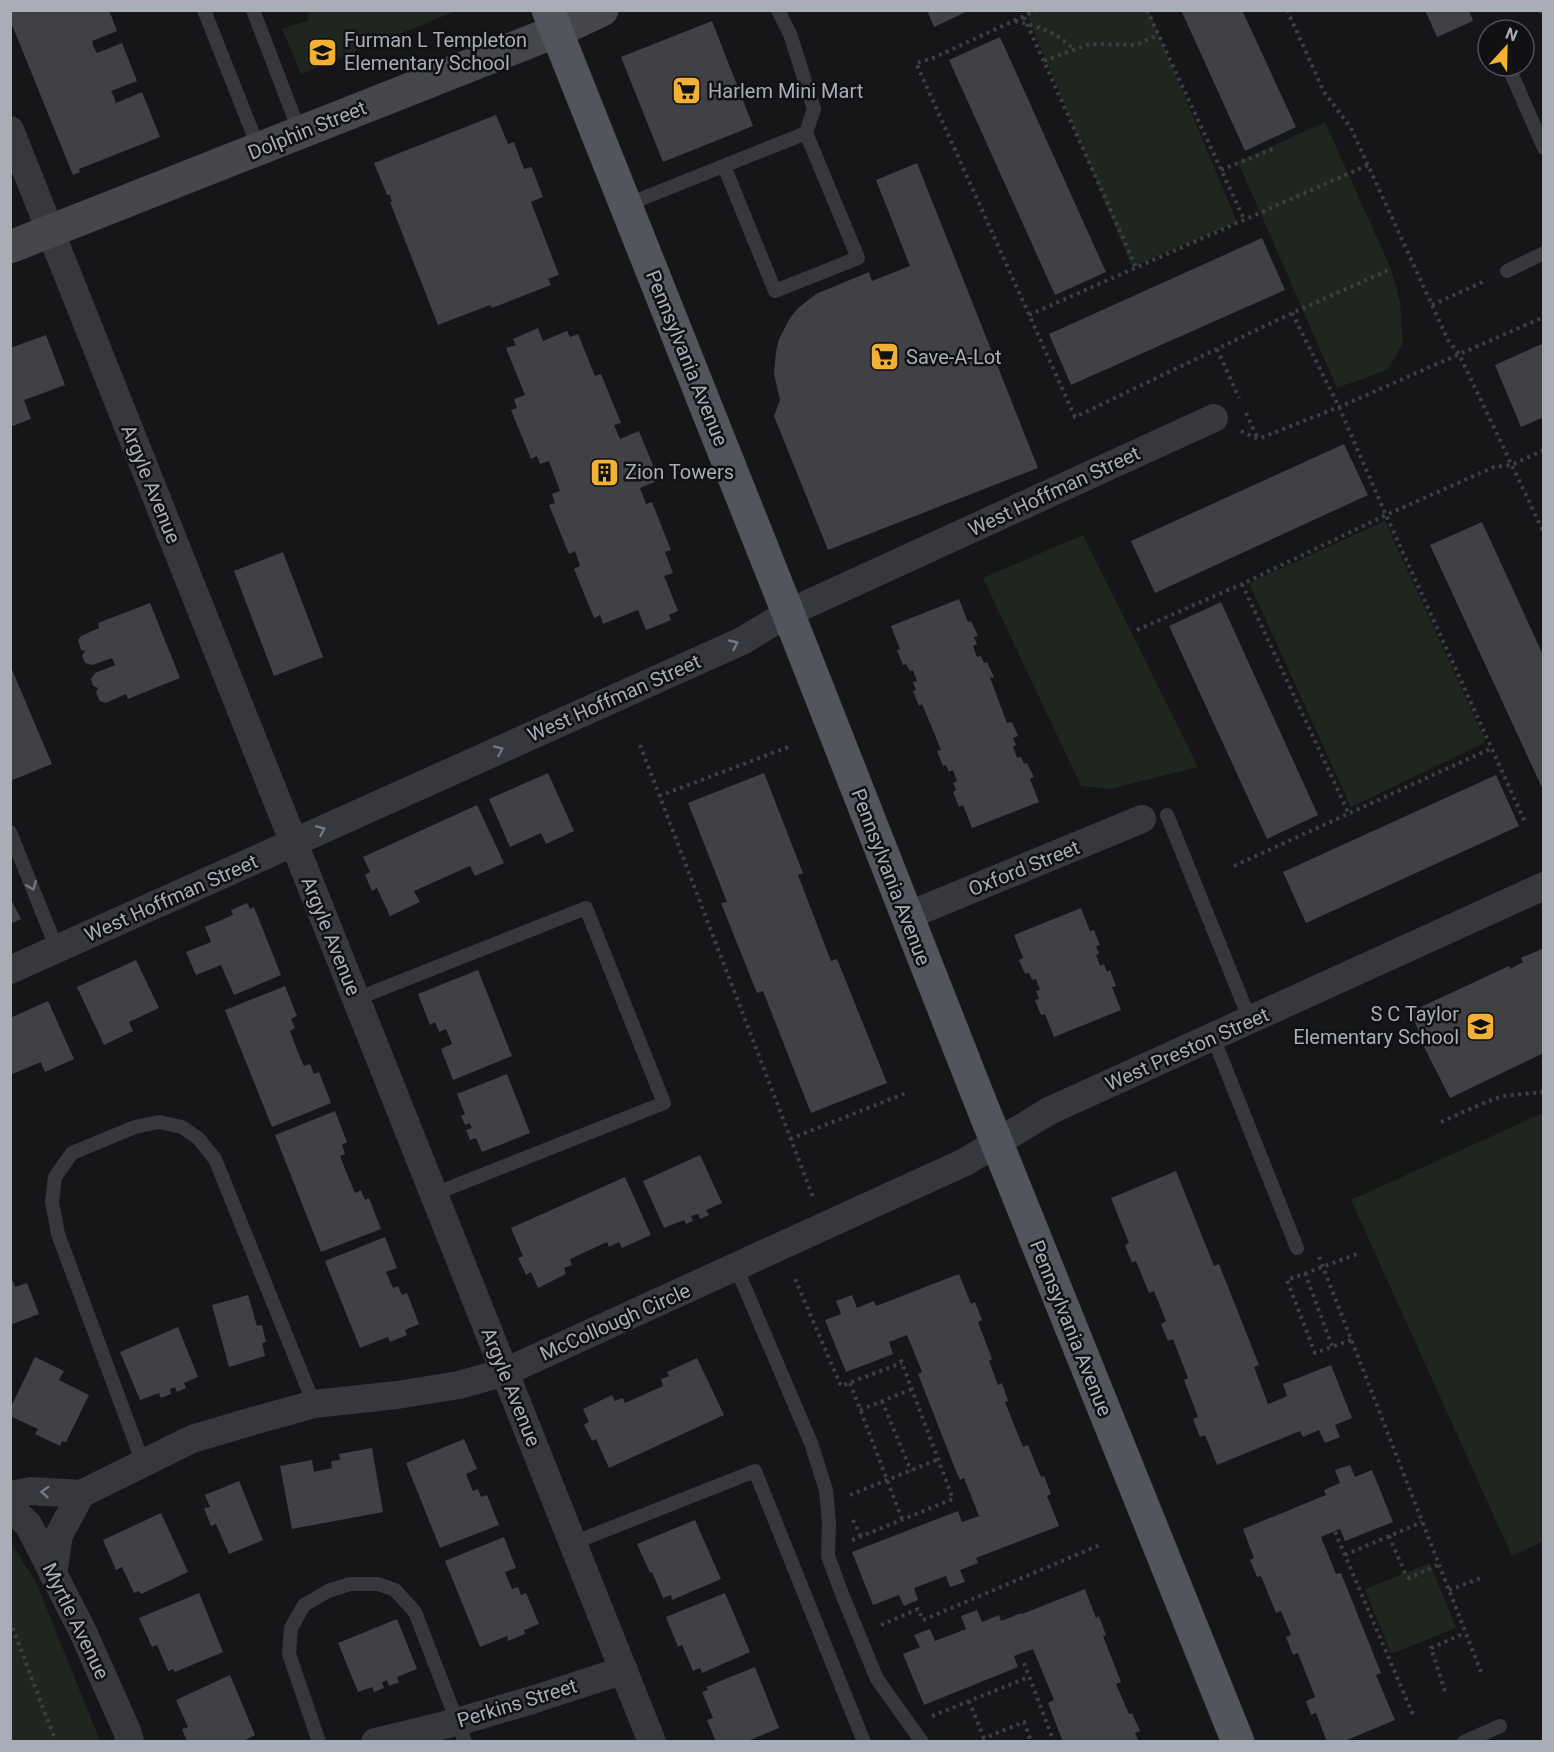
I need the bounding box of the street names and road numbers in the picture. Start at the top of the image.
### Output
street label: Dolphin Street [244,95,370,165]
street label: Pennsylvania Avenue [641,267,733,449]
street label: Argyle Avenue [116,421,186,547]
street label: West Hoffman Street [964,441,1144,541]
street label: West Hoffman Street [524,649,704,747]
street label: Pennsylvania Avenue [846,785,936,969]
street label: Oxford Street [965,835,1083,901]
street label: West Hoffman Street [81,849,261,947]
street label: Argyle Avenue [296,873,366,999]
street label: West Preston Street [1101,1002,1273,1096]
street label: Pennsylvania Avenue [1025,1237,1117,1419]
street label: McCollough Circle [536,1278,694,1366]
street label: Argyle Avenue [476,1324,546,1450]
street label: Myrtle Avenue [37,1559,115,1683]
street label: Perkins Street [454,1673,580,1733]

